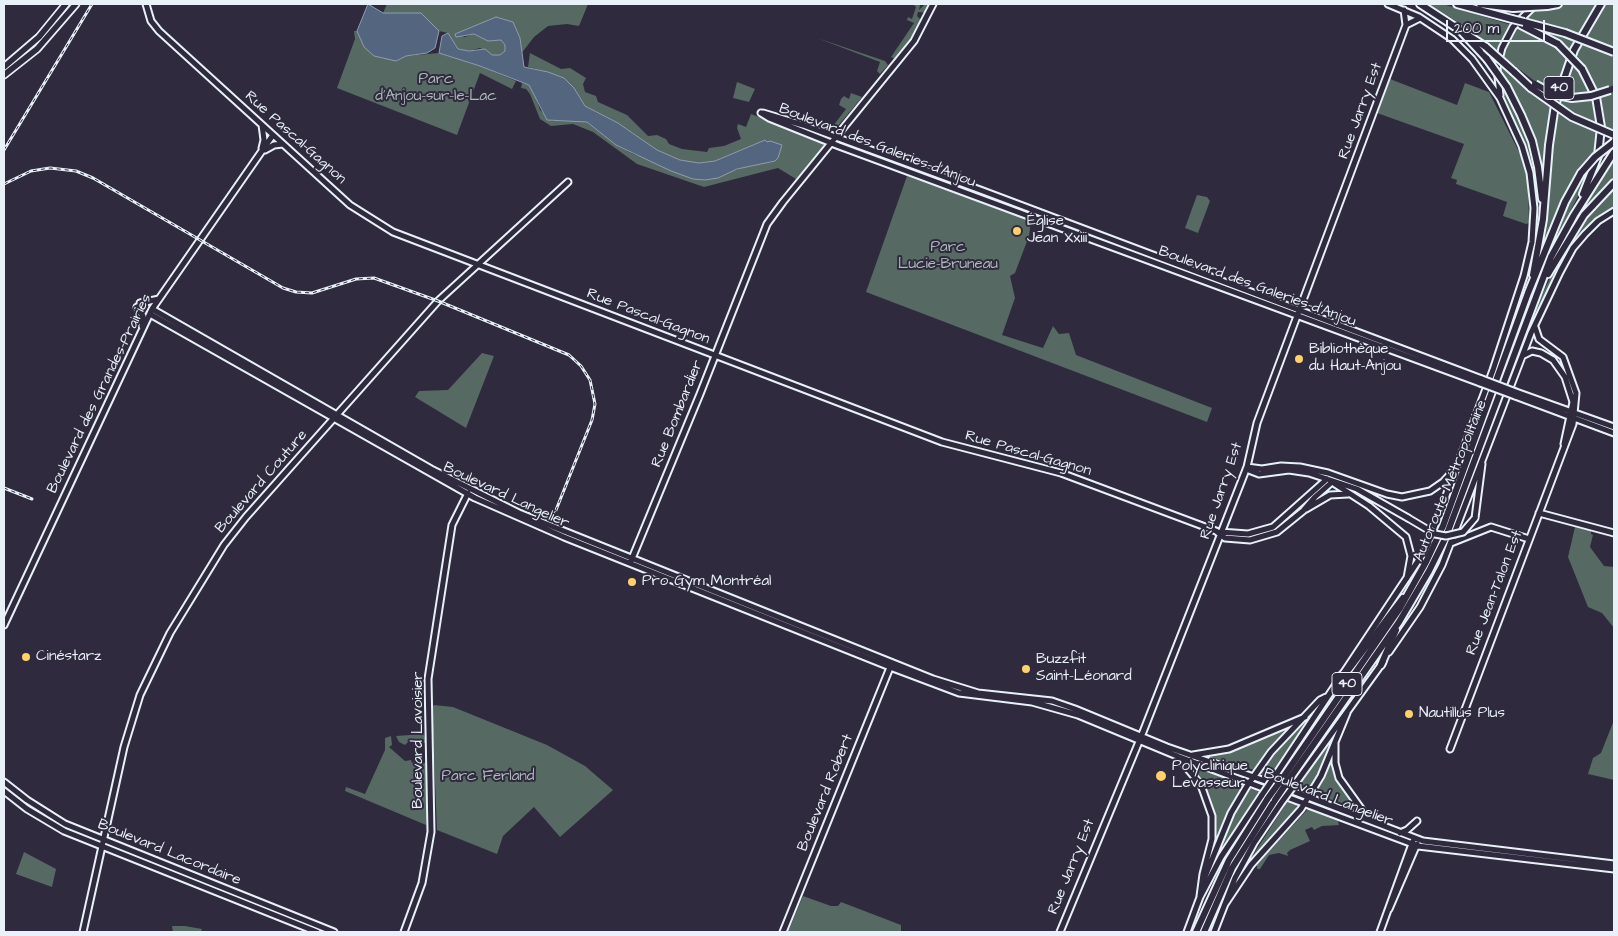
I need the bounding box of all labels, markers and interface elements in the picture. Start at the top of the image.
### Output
scale bar [1448,10,1547,42]
text: 200 m [1454,18,1499,39]
street label: Rue Jarry Est [1335,60,1387,162]
park label: Parc d'Anjou-sur-le-Lac [375,71,497,106]
road number: 40 [1544,76,1574,100]
street label: Rue Pascal-Gagnon [240,88,350,188]
street label: Boulevard des Galeries-d'Anjou [776,100,978,192]
place label: Église Jean Xxiii [1027,213,1087,248]
marker: Église Jean Xxiii [1011,225,1023,237]
park label: Parc Lucie-Bruneau [898,239,998,274]
street label: Boulevard des Galeries-d'Anjou [1156,243,1358,331]
street label: Rue Pascal-Gagnon [584,285,712,349]
street label: Boulevard des Grandes-Prairies [44,291,156,497]
place label: Bibliothèque du Haut-Anjou [1309,341,1401,376]
marker: Bibliothèque du Haut-Anjou [1293,353,1305,365]
street label: Rue Bombardier [648,358,708,470]
street label: Autoroute Métropolitaine [1410,398,1492,564]
street label: Boulevard Couture [212,427,312,537]
street label: Rue Pascal-Gagnon [963,427,1093,481]
street label: Rue Jarry Est [1197,440,1247,542]
street label: Boulevard Langelier [440,459,572,533]
street label: Rue Jean-Talon Est [1463,528,1527,658]
place label: Pro Gym Montréal [642,573,771,591]
marker: Pro Gym Montréal [626,576,638,588]
place label: Cinéstarz [36,648,101,666]
marker: Cinéstarz [20,651,32,663]
place label: Buzzfit Saint-Léonard [1036,651,1132,686]
marker: Buzzfit Saint-Léonard [1020,663,1032,675]
street label: Boulevard Lavoisier [410,671,428,809]
road number: 40 [1332,672,1362,696]
place label: Nautillus Plus [1419,705,1505,723]
marker: Nautillus Plus [1403,708,1415,720]
street label: Boulevard Robert [794,732,858,854]
place label: Polyclinique Levasseur [1172,758,1248,793]
street label: Boulevard Langelier [1261,765,1395,831]
park label: Parc Ferland [442,768,534,786]
marker: Polyclinique Levasseur [1154,769,1168,783]
street label: Boulevard Lacordaire [95,816,243,890]
street label: Rue Jarry Est [1045,817,1099,917]

